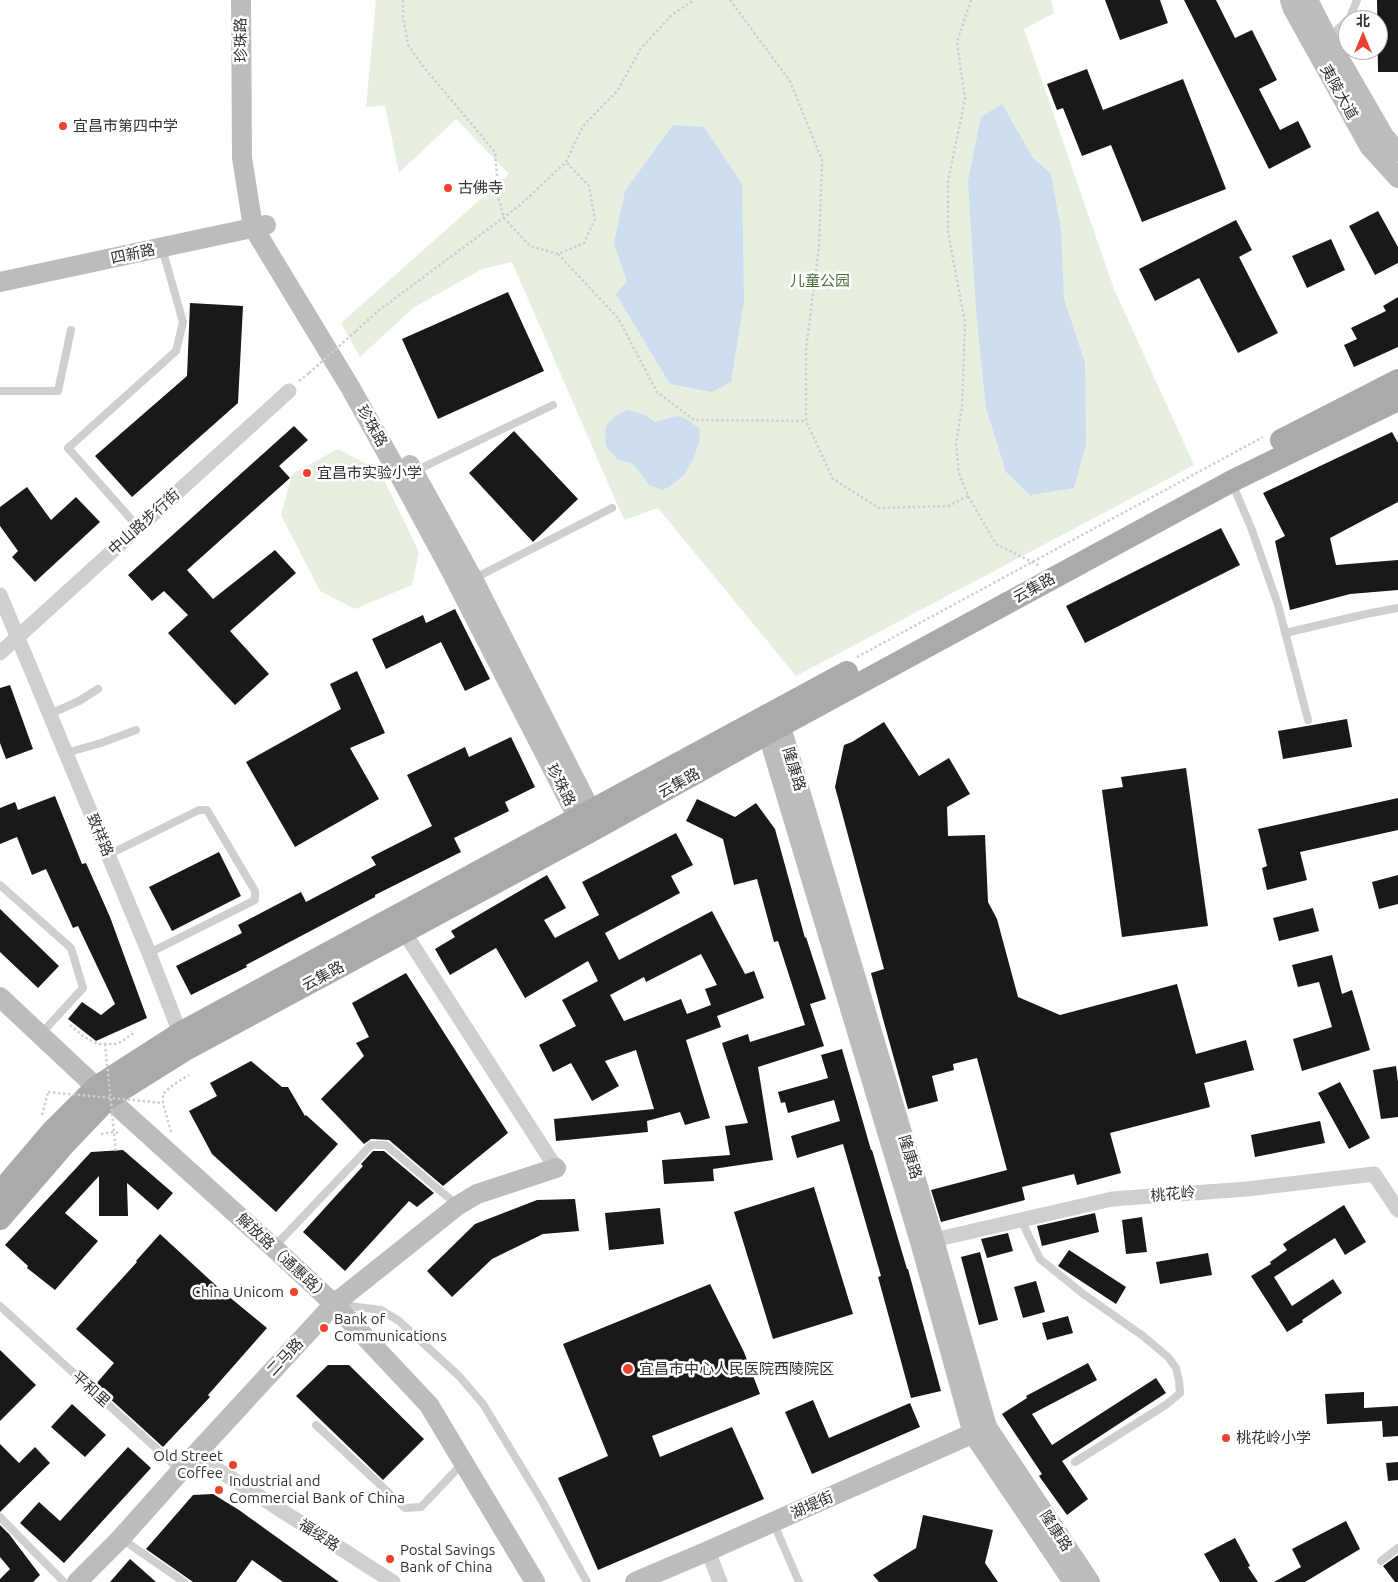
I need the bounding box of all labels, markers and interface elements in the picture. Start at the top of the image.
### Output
north arrow [1338,10,1388,60]
text: 北 [1356,13,1370,29]
street label: 珍珠路 [232,17,250,63]
street label: 夷陵大道 [1317,61,1361,123]
place label: 宜昌市第四中学 [73,117,178,135]
marker: 宜昌市第四中学 [57,120,69,132]
place label: 古佛寺 [458,179,503,197]
marker: 古佛寺 [442,182,454,194]
street label: 四新路 [109,241,157,267]
park label: 儿童公园 [790,272,850,290]
street label: 珍珠路 [353,402,391,450]
place label: 宜昌市实验小学 [317,464,422,482]
marker: 宜昌市实验小学 [301,467,313,479]
street label: 中山路步行街 [105,485,183,559]
street label: 云集路 [1010,569,1058,607]
street label: 隆康路 [779,745,809,793]
street label: 珍珠路 [543,761,579,809]
street label: 云集路 [655,764,703,802]
street label: 致祥路 [83,811,117,859]
street label: 云集路 [299,957,347,995]
street label: 隆康路 [895,1133,925,1181]
street label: 桃花岭 [1150,1183,1196,1205]
street label: 解放路（通惠路） [233,1209,333,1305]
place label: China Unicom [192,1283,284,1301]
marker: China Unicom [288,1286,300,1298]
place label: Bank of Communications [334,1310,447,1345]
marker: Bank of Communications [318,1322,330,1334]
street label: 二马路 [263,1334,307,1380]
place label: 宜昌市中心人民医院西陵院区 [639,1360,834,1378]
marker: 宜昌市中心人民医院西陵院区 [621,1362,635,1376]
street label: 平和里 [68,1367,114,1411]
place label: 桃花岭小学 [1236,1429,1311,1447]
marker: 桃花岭小学 [1220,1432,1232,1444]
place label: Old Street Coffee [153,1447,223,1482]
marker: Old Street Coffee [227,1459,239,1471]
place label: Industrial and Commercial Bank of China [229,1472,405,1507]
marker: Industrial and Commercial Bank of China [213,1484,225,1496]
street label: 湖堤街 [788,1488,836,1522]
street label: 隆康路 [1036,1507,1076,1555]
street label: 福绥路 [295,1515,343,1555]
place label: Postal Savings Bank of China [400,1541,495,1576]
marker: Postal Savings Bank of China [384,1553,396,1565]

